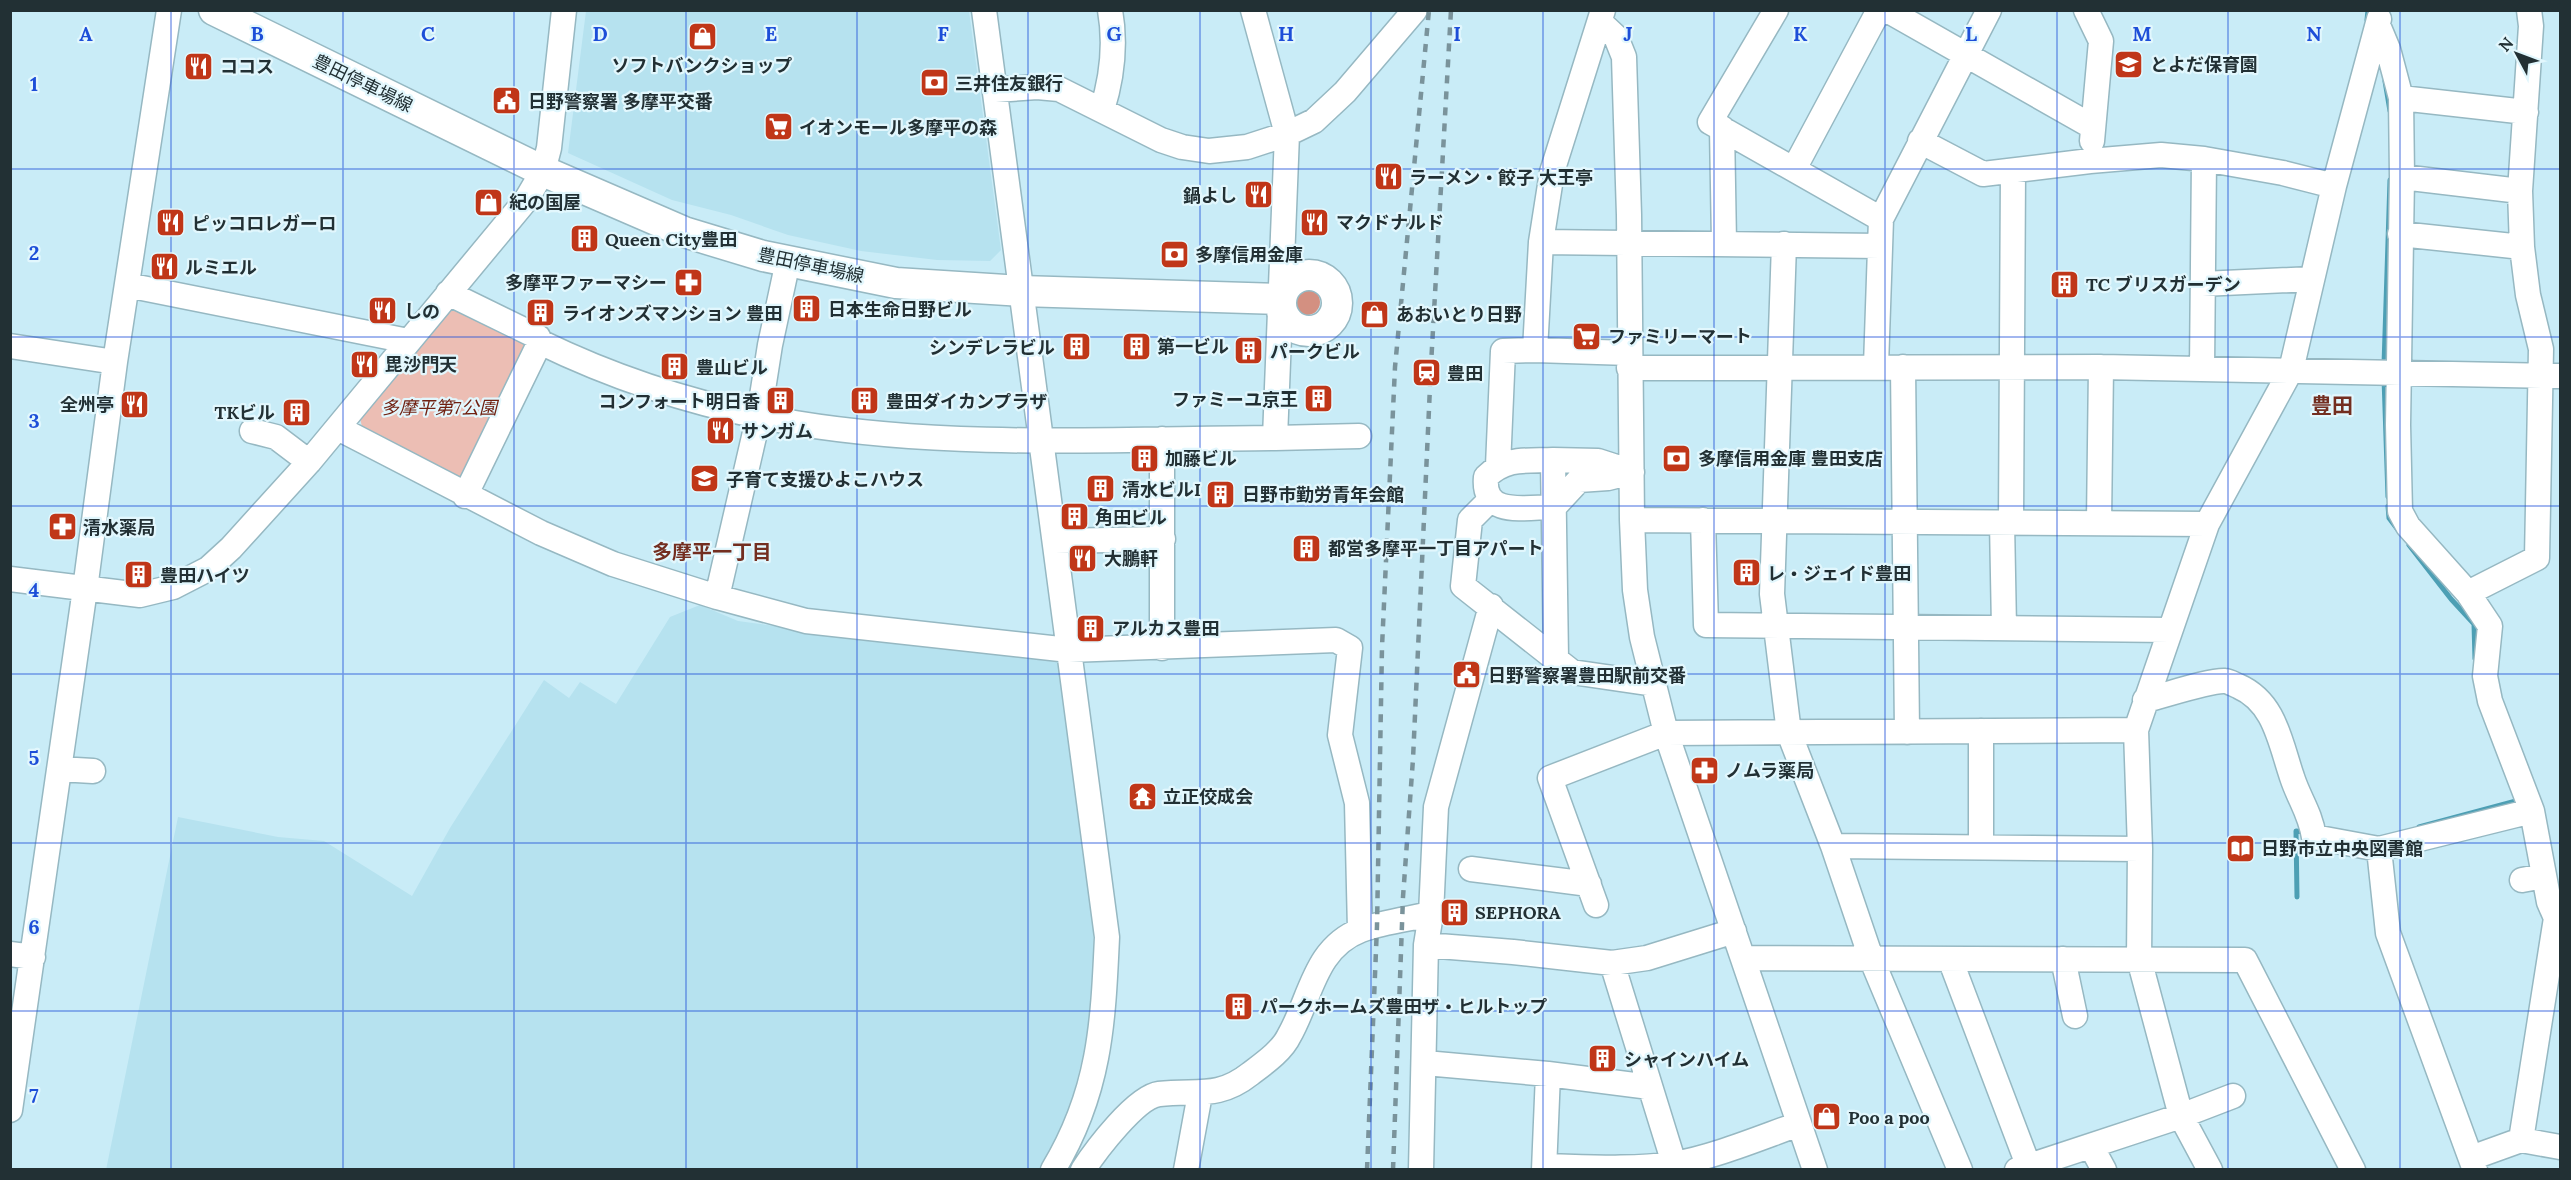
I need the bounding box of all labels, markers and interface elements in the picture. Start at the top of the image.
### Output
shop icon: ソフトバンクショップ [686,20,718,52]
text: A [79,21,93,46]
text: B [250,21,264,46]
text: C [421,21,435,46]
text: D [592,21,608,46]
text: E [765,21,777,46]
text: F [937,21,949,46]
text: G [1106,21,1122,46]
text: H [1278,21,1294,46]
text: I [1453,21,1461,46]
text: J [1623,21,1633,46]
text: K [1793,21,1808,46]
text: L [1965,21,1977,46]
text: M [2132,21,2152,46]
text: N [2306,21,2322,46]
north arrow [2487,24,2547,84]
text: N [2494,33,2517,55]
school or university icon: とよだ保育園 [2113,48,2145,80]
street label: 豊田停車場線 [309,49,417,117]
restaurant icon: ココス [183,50,215,82]
place label: とよだ保育園 [2150,53,2258,76]
place label: ソフトバンクショップ [612,54,792,77]
place label: ココス [220,55,274,78]
bank icon: 三井住友銀行 [918,67,950,99]
text: 1 [30,71,38,96]
place label: 三井住友銀行 [955,72,1063,95]
public building icon: 日野警察署 多摩平交番 [491,85,523,117]
place label: 日野警察署 多摩平交番 [528,90,713,113]
supermarket icon: イオンモール多摩平の森 [762,111,794,143]
place label: イオンモール多摩平の森 [799,116,997,139]
restaurant icon: ラーメン・餃子 大王亭 [1372,161,1404,193]
place label: ラーメン・餃子 大王亭 [1409,166,1593,189]
restaurant icon: 鍋よし [1242,179,1274,211]
place label: 鍋よし [1183,184,1237,207]
shop icon: 紀の国屋 [472,186,504,218]
place label: 紀の国屋 [509,191,581,214]
restaurant icon: マクドナルド [1299,206,1331,238]
restaurant icon: ピッコロレガーロ [155,207,187,239]
place label: マクドナルド [1336,211,1444,234]
place label: ピッコロレガーロ [192,212,336,235]
building icon: Queen City豊田 [568,223,600,255]
place label: Queen City豊田 [605,228,737,251]
bank icon: 多摩信用金庫 [1158,238,1190,270]
text: 2 [29,240,39,265]
street label: 豊田停車場線 [756,243,866,287]
place label: 多摩信用金庫 [1195,243,1303,266]
restaurant icon: ルミエル [148,251,180,283]
place label: ルミエル [185,256,257,279]
pharmacy icon: 多摩平ファーマシー [672,266,704,298]
building icon: TC ブリスガーデン [2049,268,2081,300]
place label: 多摩平ファーマシー [505,271,667,294]
place label: TC ブリスガーデン [2086,273,2241,296]
building icon: 日本生命日野ビル [791,293,823,325]
restaurant icon: しの [367,295,399,327]
building icon: ライオンズマンション 豊田 [525,297,557,329]
place label: 日本生命日野ビル [828,298,972,321]
shop icon: あおいとり日野 [1359,298,1391,330]
place label: しの [404,300,440,323]
place label: ライオンズマンション 豊田 [562,302,782,325]
place label: あおいとり日野 [1396,303,1522,326]
supermarket icon: ファミリーマート [1571,320,1603,352]
place label: ファミリーマート [1608,325,1752,348]
building icon: 第一ビル [1120,330,1152,362]
building icon: シンデレラビル [1060,331,1092,363]
place label: 第一ビル [1157,335,1229,358]
building icon: パークビル [1233,335,1265,367]
place label: シンデレラビル [929,336,1055,359]
place label: パークビル [1270,340,1360,363]
restaurant icon: 毘沙門天 [348,348,380,380]
building icon: 豊山ビル [659,351,691,383]
place label: 毘沙門天 [385,353,457,376]
place label: 豊山ビル [696,356,768,379]
station icon: 豊田 [1410,357,1442,389]
place label: 豊田 [1447,362,1483,385]
building icon: ファミーユ京王 [1303,383,1335,415]
building icon: コンフォート明日香 [765,385,797,417]
building icon: 豊田ダイカンプラザ [849,385,881,417]
restaurant icon: 全州亭 [119,388,151,420]
place label: ファミーユ京王 [1172,388,1298,411]
place label: コンフォート明日香 [599,390,760,413]
place label: 豊田ダイカンプラザ [886,390,1047,413]
district label: 豊田 [2311,392,2353,419]
place label: 全州亭 [60,393,114,416]
building icon: TKビル [280,396,312,428]
park label: 多摩平第7公園 [381,396,500,419]
place label: TKビル [214,401,275,424]
text: 3 [28,408,40,433]
restaurant icon: サンガム [704,415,736,447]
place label: サンガム [741,420,813,443]
building icon: 加藤ビル [1128,442,1160,474]
bank icon: 多摩信用金庫 豊田支店 [1661,442,1693,474]
place label: 加藤ビル [1165,447,1237,470]
place label: 多摩信用金庫 豊田支店 [1698,447,1883,470]
school or university icon: 子育て支援ひよこハウス [689,463,721,495]
place label: 子育て支援ひよこハウス [726,468,924,491]
building icon: 清水ビルI [1085,473,1117,505]
place label: 清水ビルI [1122,478,1201,501]
building icon: 日野市勤労青年会館 [1205,478,1237,510]
place label: 日野市勤労青年会館 [1242,483,1404,506]
building icon: 角田ビル [1058,501,1090,533]
place label: 角田ビル [1095,506,1167,529]
pharmacy icon: 清水薬局 [46,511,78,543]
place label: 清水薬局 [83,516,155,539]
building icon: 都営多摩平一丁目アパート [1291,532,1323,564]
place label: 都営多摩平一丁目アパート [1328,537,1544,560]
district label: 多摩平一丁目 [652,539,772,564]
restaurant icon: 大鵬軒 [1067,542,1099,574]
place label: 大鵬軒 [1104,547,1158,570]
building icon: レ・ジェイド豊田 [1730,557,1762,589]
building icon: 豊田ハイツ [123,559,155,591]
place label: レ・ジェイド豊田 [1767,562,1911,585]
place label: 豊田ハイツ [160,564,250,587]
text: 4 [29,577,40,602]
building icon: アルカス豊田 [1075,612,1107,644]
place label: アルカス豊田 [1112,617,1219,640]
public building icon: 日野警察署豊田駅前交番 [1451,659,1483,691]
place label: 日野警察署豊田駅前交番 [1488,664,1686,687]
text: 5 [29,745,40,770]
pharmacy icon: ノムラ薬局 [1688,754,1720,786]
place label: ノムラ薬局 [1725,759,1814,782]
temple icon: 立正佼成会 [1126,780,1158,812]
place label: 立正佼成会 [1163,785,1253,808]
library icon: 日野市立中央図書館 [2224,832,2256,864]
place label: 日野市立中央図書館 [2261,837,2423,860]
building icon: SEPHORA [1438,896,1470,928]
place label: SEPHORA [1475,901,1561,924]
text: 6 [28,914,40,939]
building icon: パークホームズ豊田ザ・ヒルトップ [1223,990,1255,1022]
place label: パークホームズ豊田ザ・ヒルトップ [1260,995,1547,1018]
building icon: シャインハイム [1587,1043,1619,1075]
place label: シャインハイム [1624,1048,1749,1071]
text: 7 [29,1083,39,1108]
shop icon: Poo a poo [1811,1101,1843,1133]
place label: Poo a poo [1848,1106,1930,1129]

